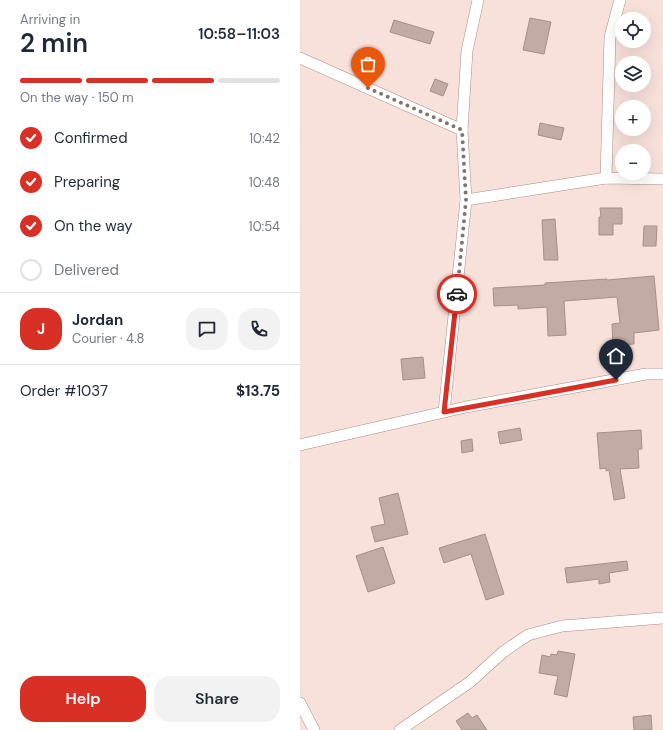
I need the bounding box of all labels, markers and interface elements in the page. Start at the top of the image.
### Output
text: Arriving in [20,11,80,28]
map controls [615,12,651,180]
button: locate [615,12,651,48]
text: 10:58–11:03 [198,24,280,44]
text: 2 min [20,26,88,60]
pin [351,47,385,88]
icon: bag [357,53,379,75]
button: layers [615,56,651,92]
text: On the way · 150 m [20,89,134,106]
button: + [615,100,651,136]
icon: check [20,127,42,149]
text: Confirmed [54,128,128,148]
text: 10:42 [249,130,280,147]
button: − [615,144,651,180]
icon: check [20,171,42,193]
text: Preparing [54,172,120,192]
text: 10:48 [249,174,280,191]
icon: check [20,215,42,237]
text: On the way [54,216,133,236]
text: 10:54 [249,218,280,235]
text: Delivered [54,260,119,280]
courier [437,274,477,314]
icon: car [446,283,468,305]
button: chat [186,308,228,350]
button: phone [238,308,280,350]
text: Jordan [72,310,123,330]
text: J [37,319,45,339]
text: Courier · 4.8 [72,330,144,347]
pin [599,339,633,380]
icon: home [605,345,627,367]
text: Order #1037 [20,381,108,401]
text: $13.75 [236,381,280,401]
button: Help [20,676,146,722]
button: Share [154,676,280,722]

